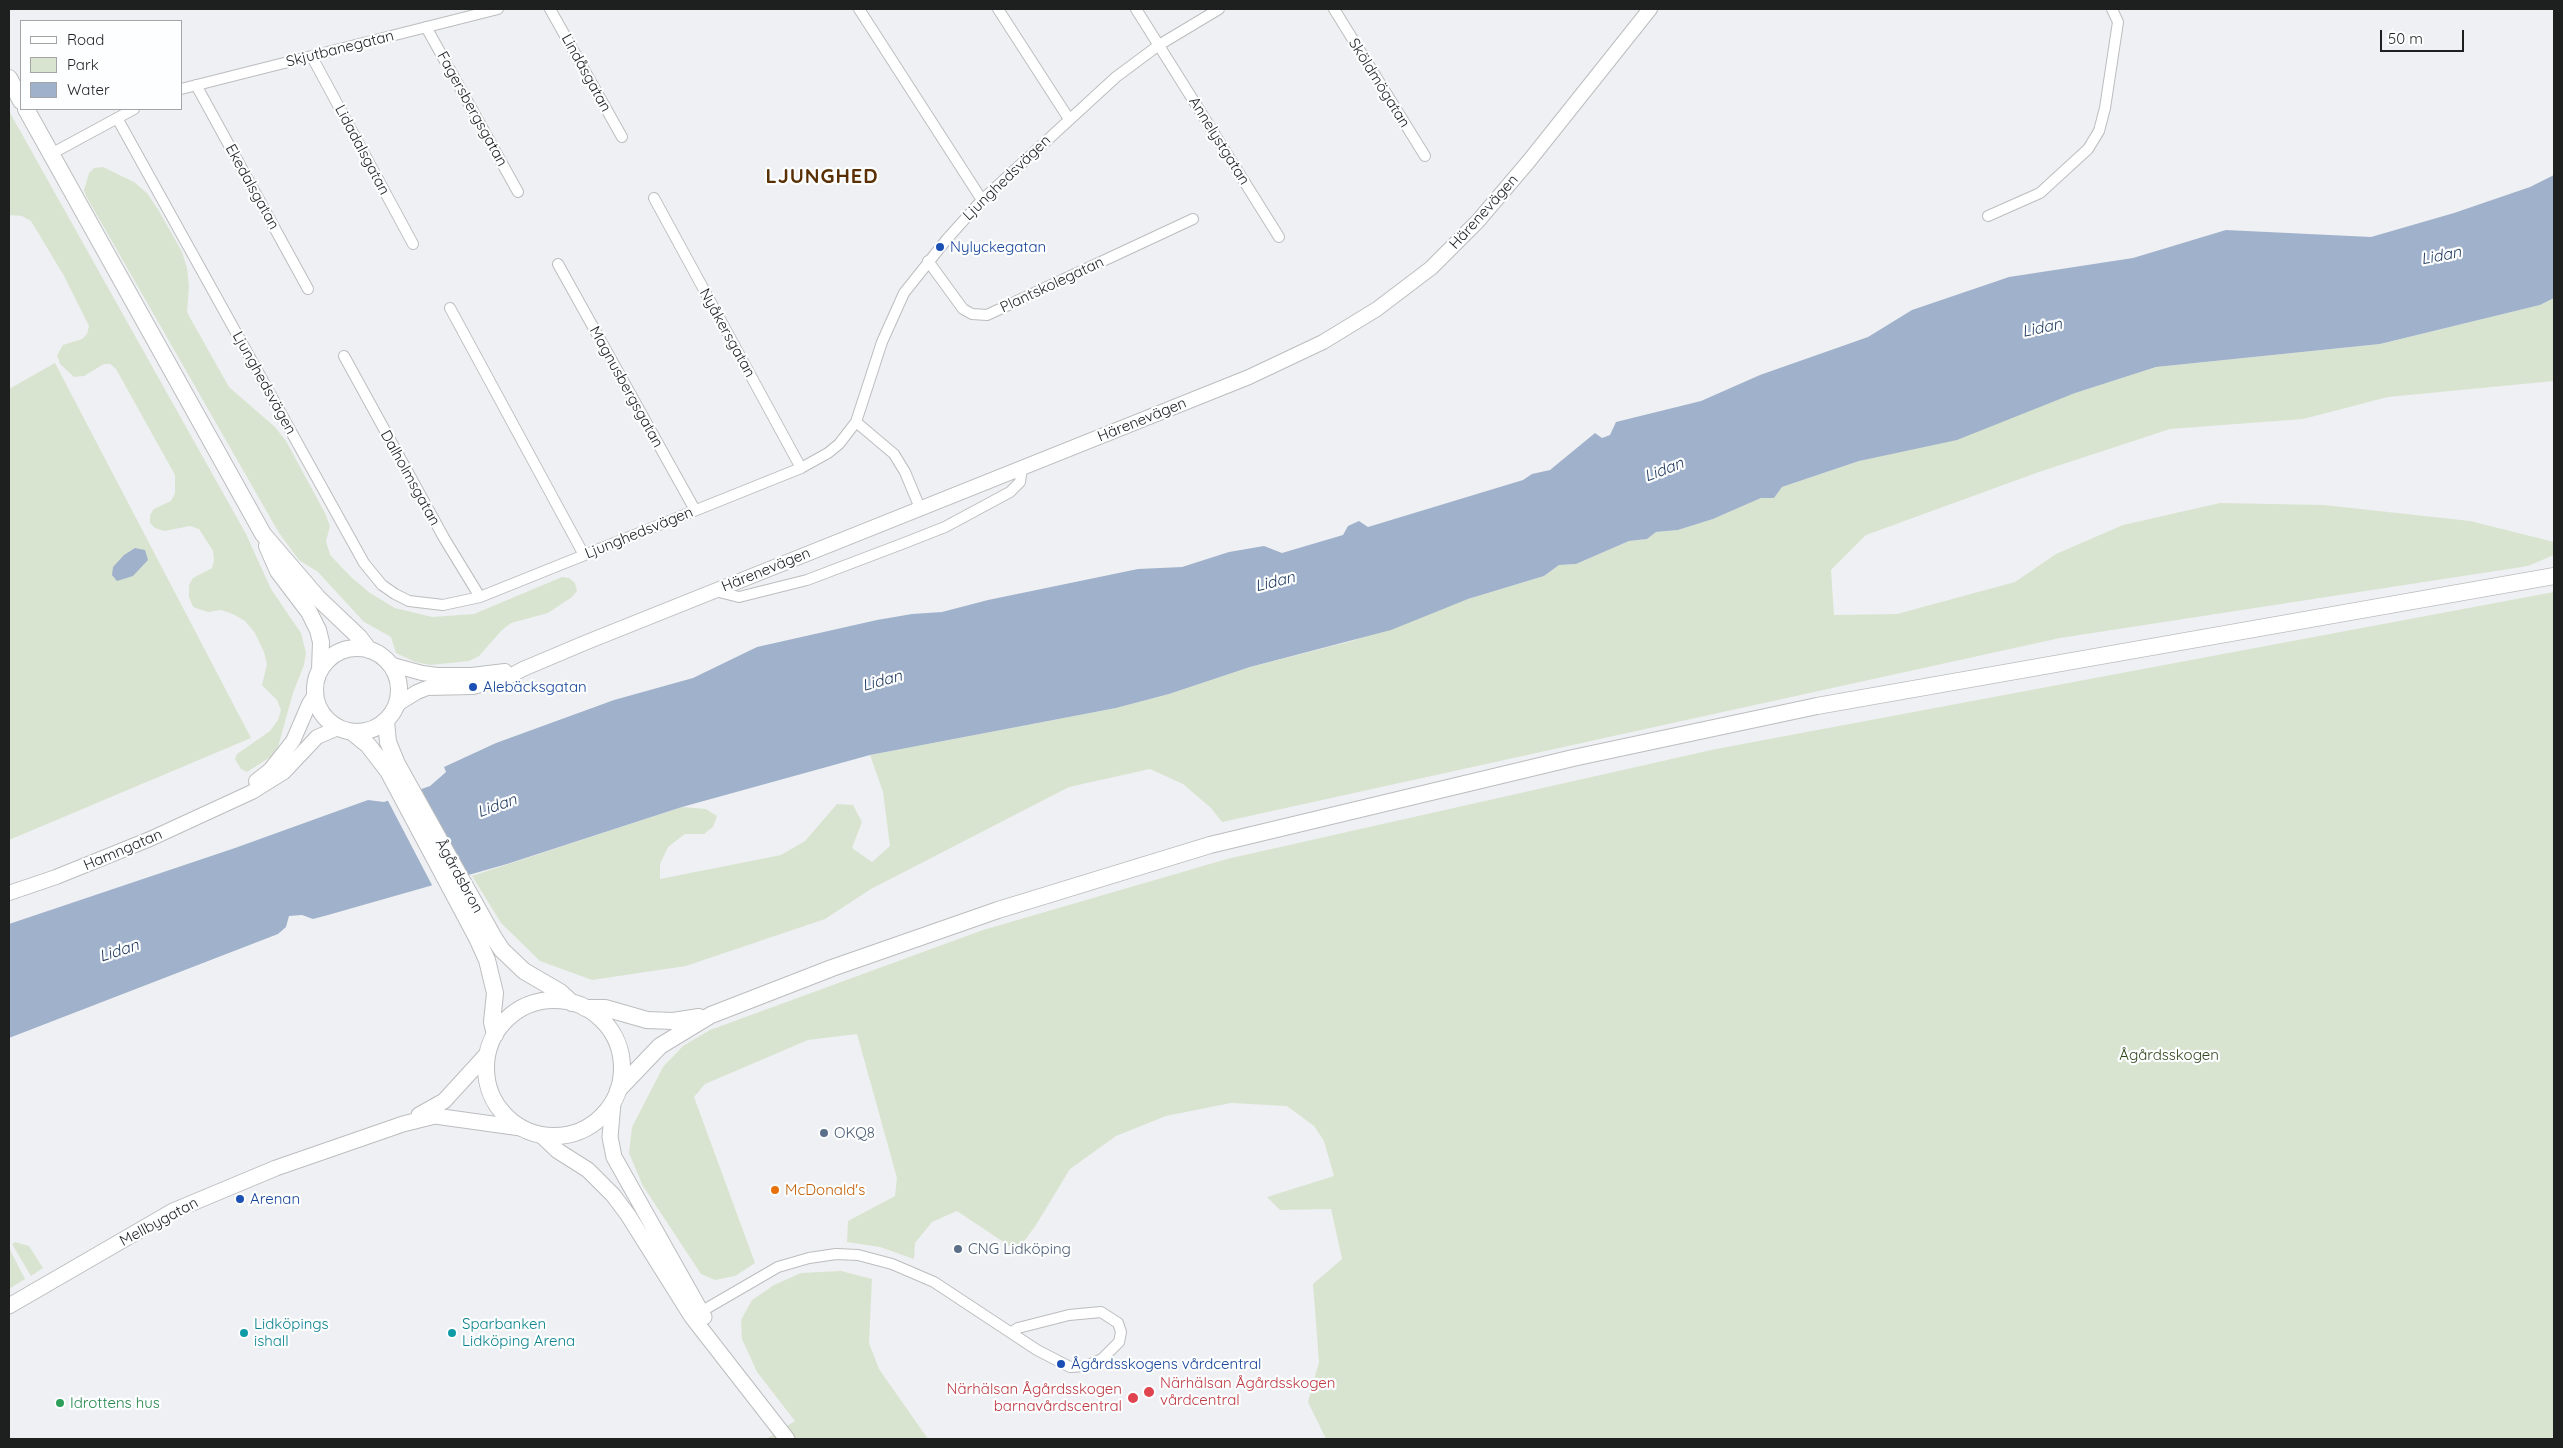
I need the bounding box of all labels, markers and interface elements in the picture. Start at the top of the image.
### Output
legend [20,20,182,110]
scale bar [2383,20,2467,52]
street label: Skjutbanegatan [284,27,396,71]
text: 50 m [2388,29,2423,48]
text: Road [67,30,104,49]
street label: Lindåsgatan [557,31,615,115]
street label: Sköldmögatan [1344,35,1414,131]
street label: Fagersbergsgatan [433,49,511,169]
text: Park [67,55,99,74]
text: Water [67,80,110,99]
street label: Annelystgatan [1185,94,1253,188]
street label: Lidadalsgatan [331,102,393,198]
street label: Ljunghedsvägen [959,132,1055,224]
street label: Ekedalsgatan [221,141,283,233]
district label: LJUNGHED [764,165,880,189]
street label: Härenevägen [1446,171,1522,253]
place label: Nylyckegatan [950,238,1046,256]
marker: Nylyckegatan [934,241,946,253]
water label: Lidan [2419,243,2463,269]
street label: Plantskolegatan [997,253,1107,317]
street label: Nyåkersgatan [695,285,759,381]
water label: Lidan [2020,314,2064,342]
street label: Magnusbergsgatan [585,323,667,451]
street label: Ljunghedsvägen [228,328,300,438]
street label: Härenevägen [1095,394,1189,446]
street label: Dalholmsgatan [376,427,444,529]
water label: Lidan [1642,454,1686,486]
street label: Ljunghedsvägen [582,503,696,563]
street label: Härenevägen [719,544,813,596]
water label: Lidan [1253,568,1297,596]
water label: Lidan [860,666,904,696]
place label: Alebäcksgatan [483,678,587,696]
marker: Alebäcksgatan [467,681,479,693]
water label: Lidan [475,790,519,822]
street label: Hamngatan [81,825,165,875]
street label: Ågårdsbron [431,836,487,916]
water label: Lidan [97,936,141,966]
park label: Ågårdsskogen [2119,1046,2219,1064]
place label: OKQ8 [834,1124,875,1142]
marker: OKQ8 [818,1127,830,1139]
place label: McDonald's [785,1181,865,1199]
marker: McDonald's [769,1184,781,1196]
place label: Arenan [250,1190,300,1208]
marker: Arenan [234,1193,246,1205]
street label: Mellbygatan [117,1194,201,1250]
place label: CNG Lidköping [968,1240,1071,1258]
marker: CNG Lidköping [952,1243,964,1255]
place label: Lidköpings ishall [254,1315,329,1350]
place label: Sparbanken Lidköping Arena [462,1315,575,1350]
marker: Lidköpings ishall [238,1327,250,1339]
marker: Sparbanken Lidköping Arena [446,1327,458,1339]
place label: Ågårdsskogens vårdcentral [1071,1355,1261,1373]
marker: Ågårdsskogens vårdcentral [1055,1358,1067,1370]
place label: Närhälsan Ågårdsskogen vårdcentral [1160,1374,1336,1409]
place label: Närhälsan Ågårdsskogen barnavårdscentral [946,1380,1122,1415]
marker: Närhälsan Ågårdsskogen vårdcentral [1142,1385,1156,1399]
marker: Närhälsan Ågårdsskogen barnavårdscentral [1126,1391,1140,1405]
place label: Idrottens hus [70,1394,160,1412]
marker: Idrottens hus [54,1397,66,1409]

